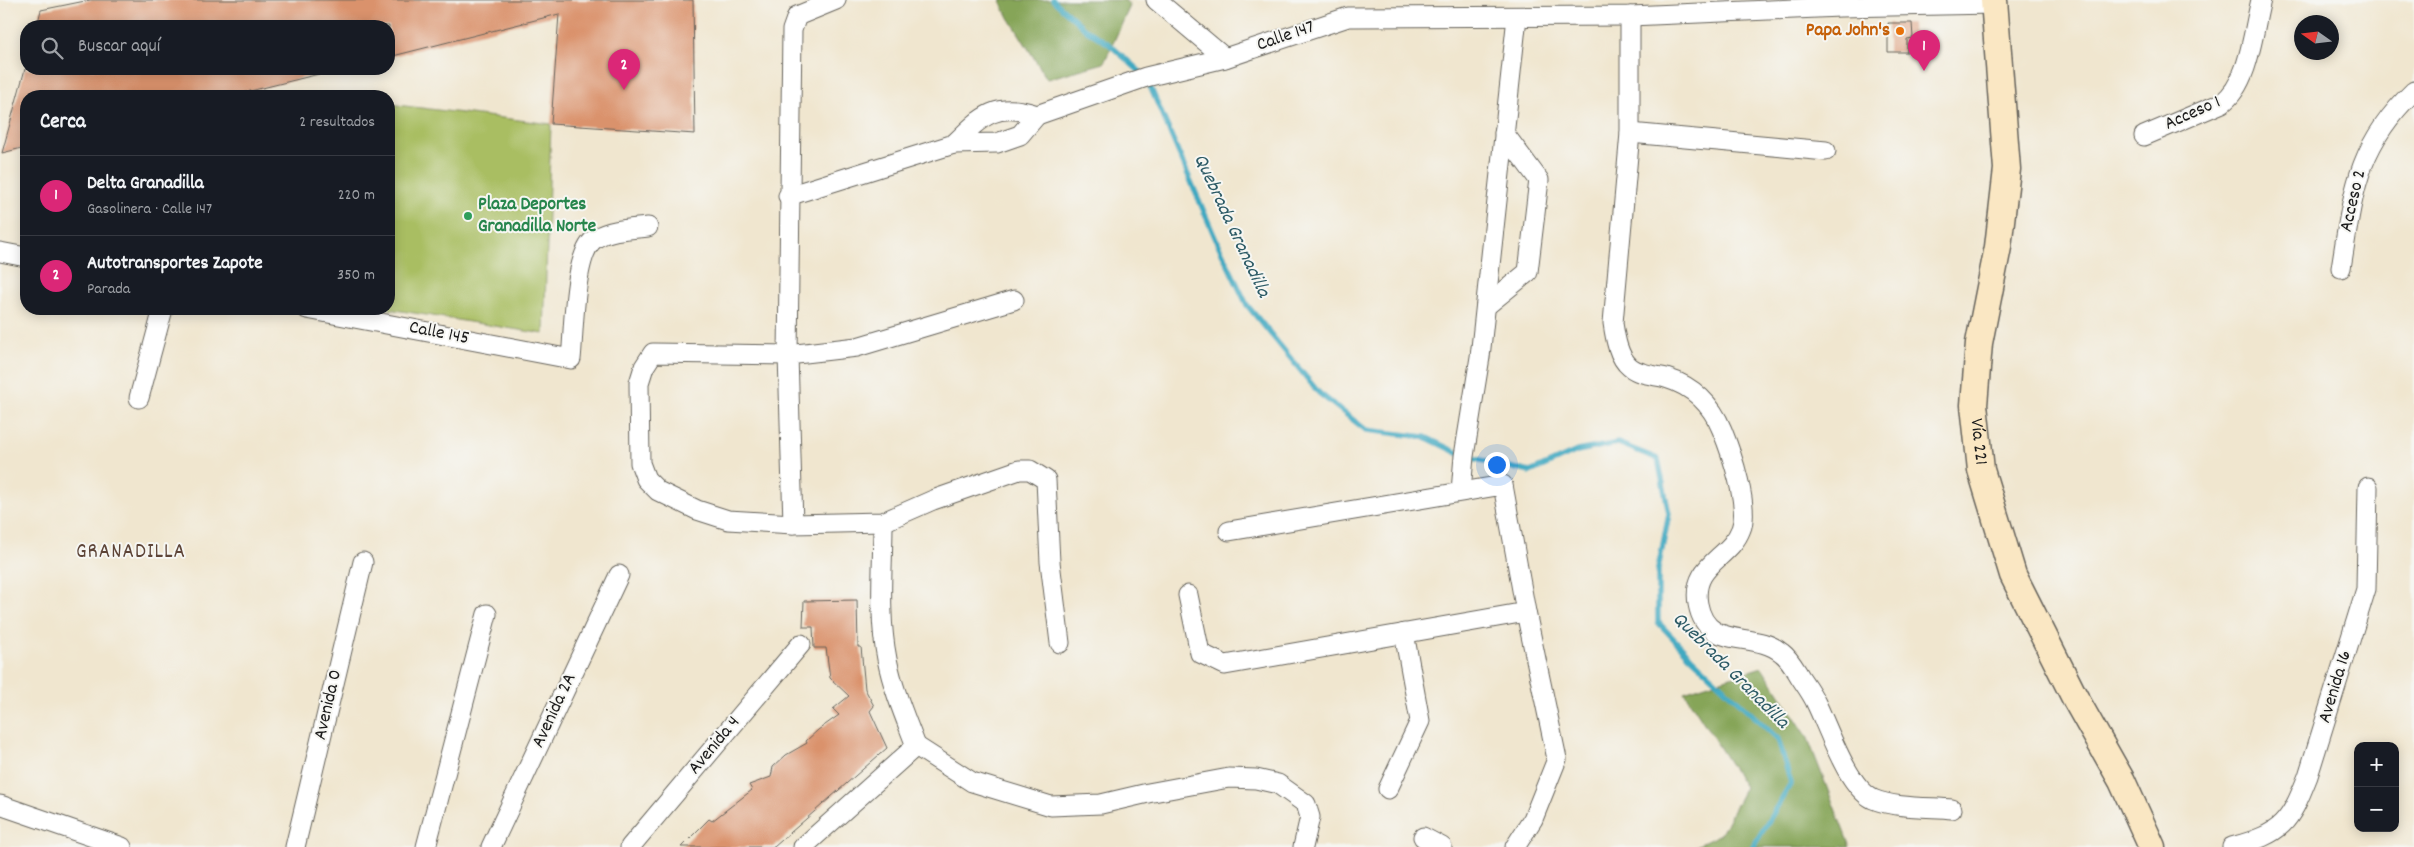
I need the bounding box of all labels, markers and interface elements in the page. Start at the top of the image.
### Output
street label: Calle 147 [1254,15,1318,59]
north arrow [2294,15,2339,60]
place label: Papa John's [1806,18,1890,45]
search box [20,20,395,75]
marker: Papa John's [1894,25,1906,37]
pin: 1 [1908,30,1940,71]
icon: search [38,34,66,62]
text: Buscar aquí [78,34,160,61]
pin: 2 [608,49,640,90]
street label: Acceso 1 [2161,90,2225,138]
text: Cerca [40,108,86,138]
text: 2 resultados [299,111,375,134]
water label: Quebrada Granadilla [1185,150,1277,304]
street label: Acceso 2 [2334,167,2374,235]
text: Delta Granadilla [87,171,204,198]
text: 1 [54,184,58,207]
text: 220 m [338,184,375,207]
place label: Plaza Deportes Granadilla Norte [478,192,596,241]
text: Gasolinera · Calle 147 [87,198,212,221]
marker: Plaza Deportes Granadilla Norte [462,210,474,222]
text: Autotransportes Zapote [87,251,263,278]
text: 2 [53,264,60,287]
text: 350 m [337,264,375,287]
text: Parada [87,278,130,301]
street label: Calle 145 [407,315,471,353]
street label: Vía 221 [1962,417,1994,466]
your location [1484,452,1510,478]
district label: GRANADILLA [76,538,186,568]
water label: Quebrada Granadilla [1665,606,1796,737]
street label: Avenida 16 [2312,647,2360,727]
street label: Avenida 0 [308,667,350,743]
street label: Avenida 2A [526,669,584,753]
street label: Avenida 4 [682,711,748,781]
map controls [2354,742,2399,832]
button: + [2354,742,2399,787]
button: − [2354,787,2399,832]

